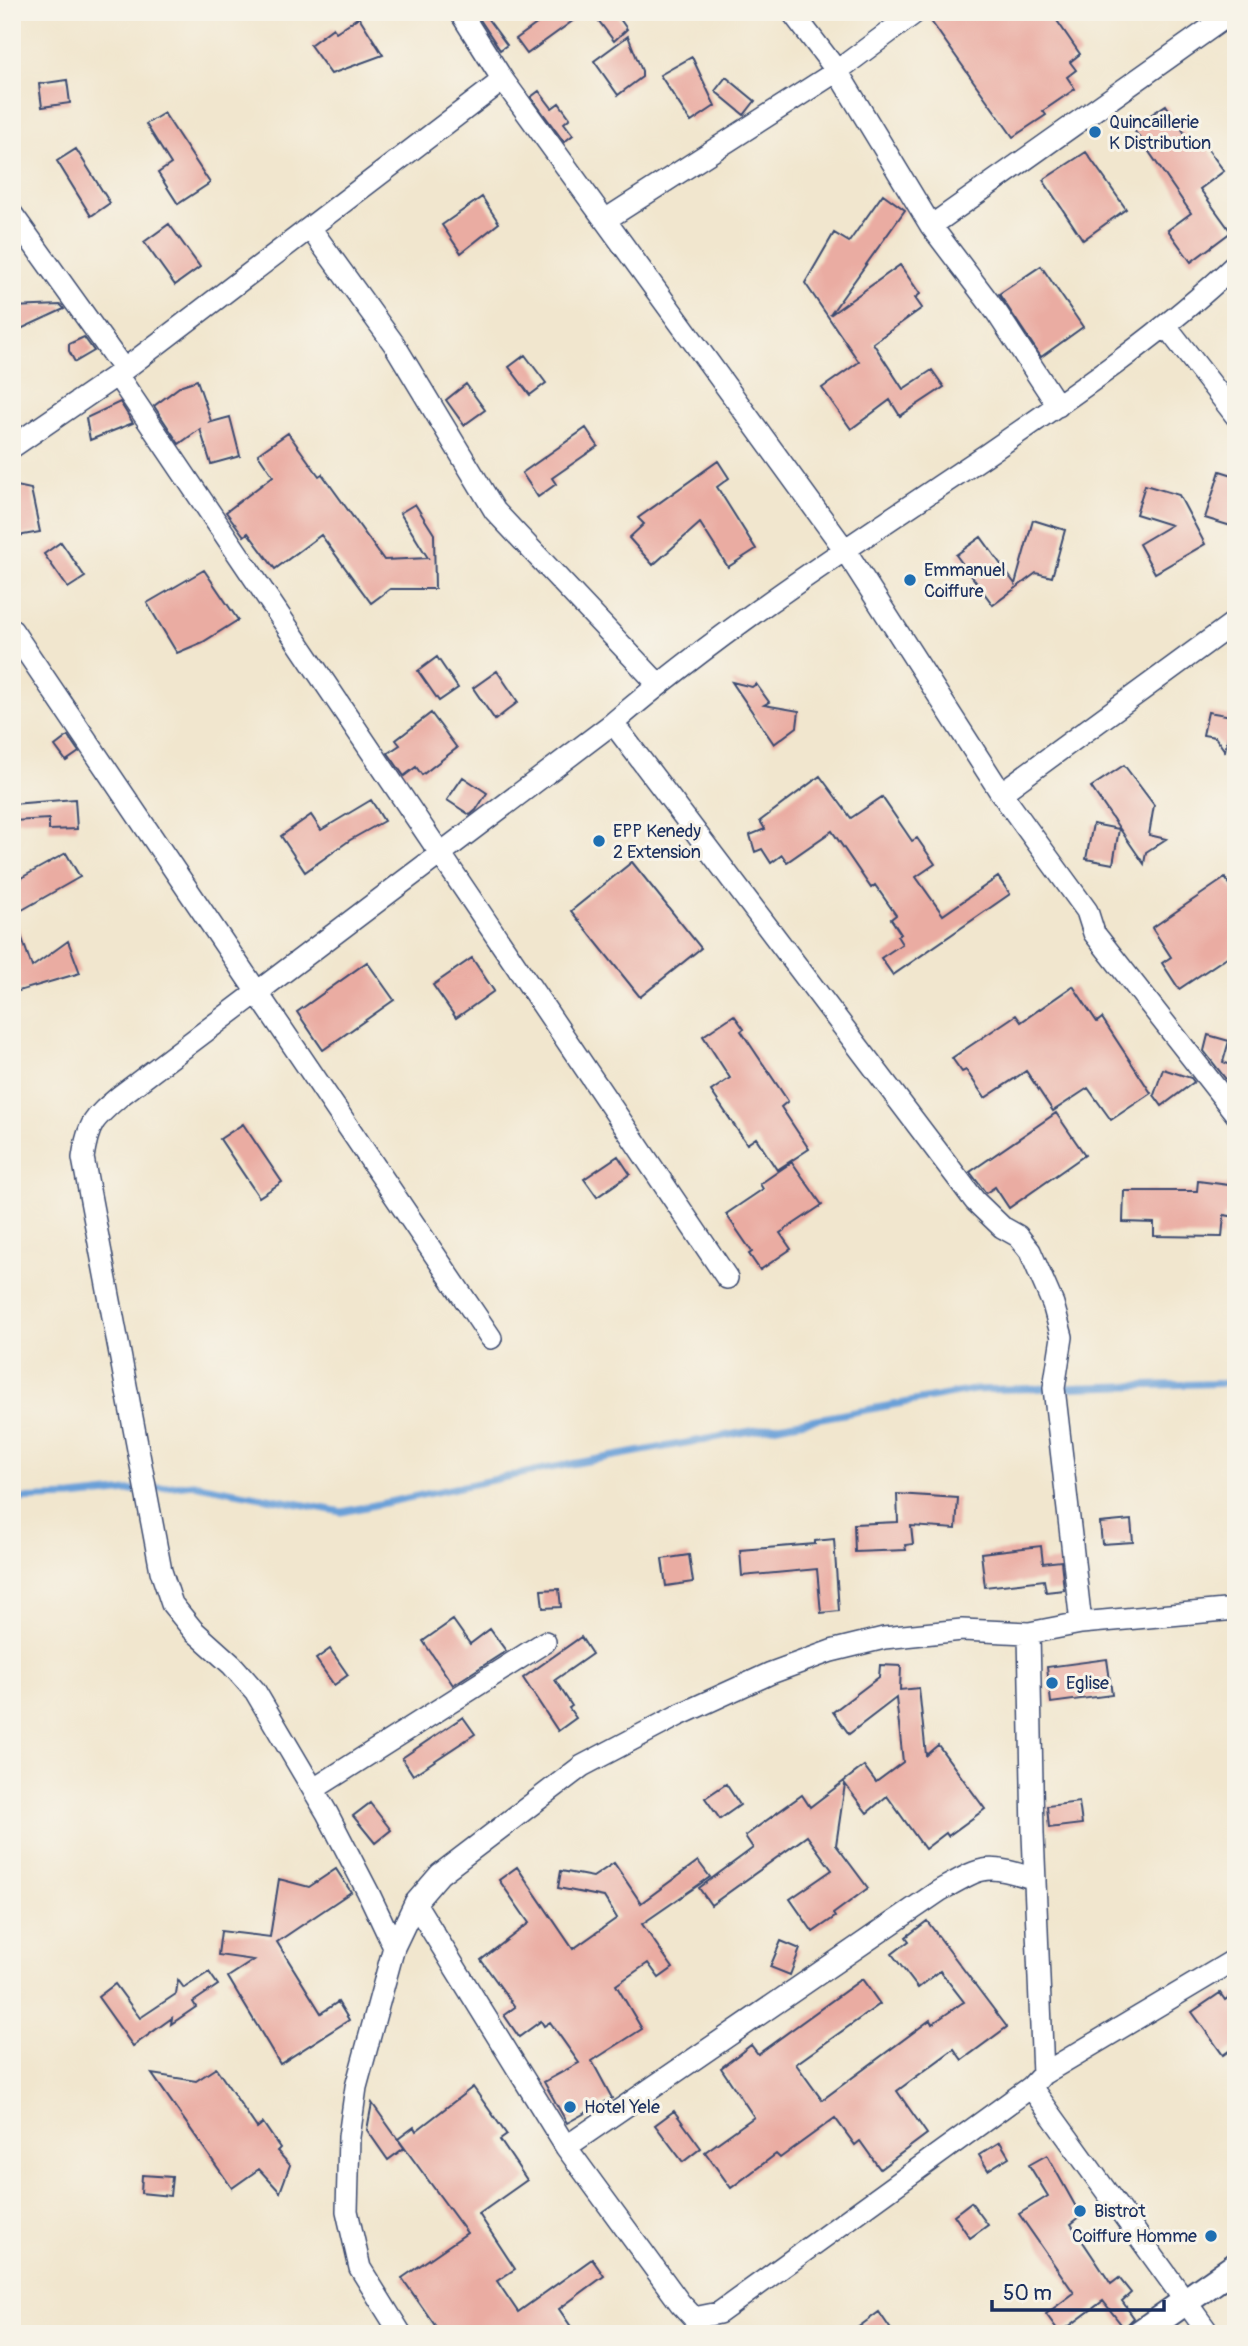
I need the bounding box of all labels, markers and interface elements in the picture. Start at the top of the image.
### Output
place label: Quincaillerie K Distribution [1109,111,1211,155]
marker: Quincaillerie K Distribution [1087,124,1103,140]
place label: Emmanuel Coiffure [924,559,1006,603]
marker: Emmanuel Coiffure [902,572,918,588]
place label: EPP Kenedy 2 Extension [613,820,701,864]
marker: EPP Kenedy 2 Extension [591,833,607,849]
place label: Eglise [1066,1672,1109,1695]
marker: Eglise [1044,1675,1060,1691]
place label: Hotel Yele [584,2096,660,2119]
marker: Hotel Yele [562,2099,578,2115]
place label: Bistrot [1094,2200,1146,2223]
marker: Bistrot [1072,2203,1088,2219]
place label: Coiffure Homme [1072,2225,1197,2248]
marker: Coiffure Homme [1203,2228,1219,2244]
scale bar [992,2269,1164,2313]
text: 50 m [1003,2280,1052,2307]

